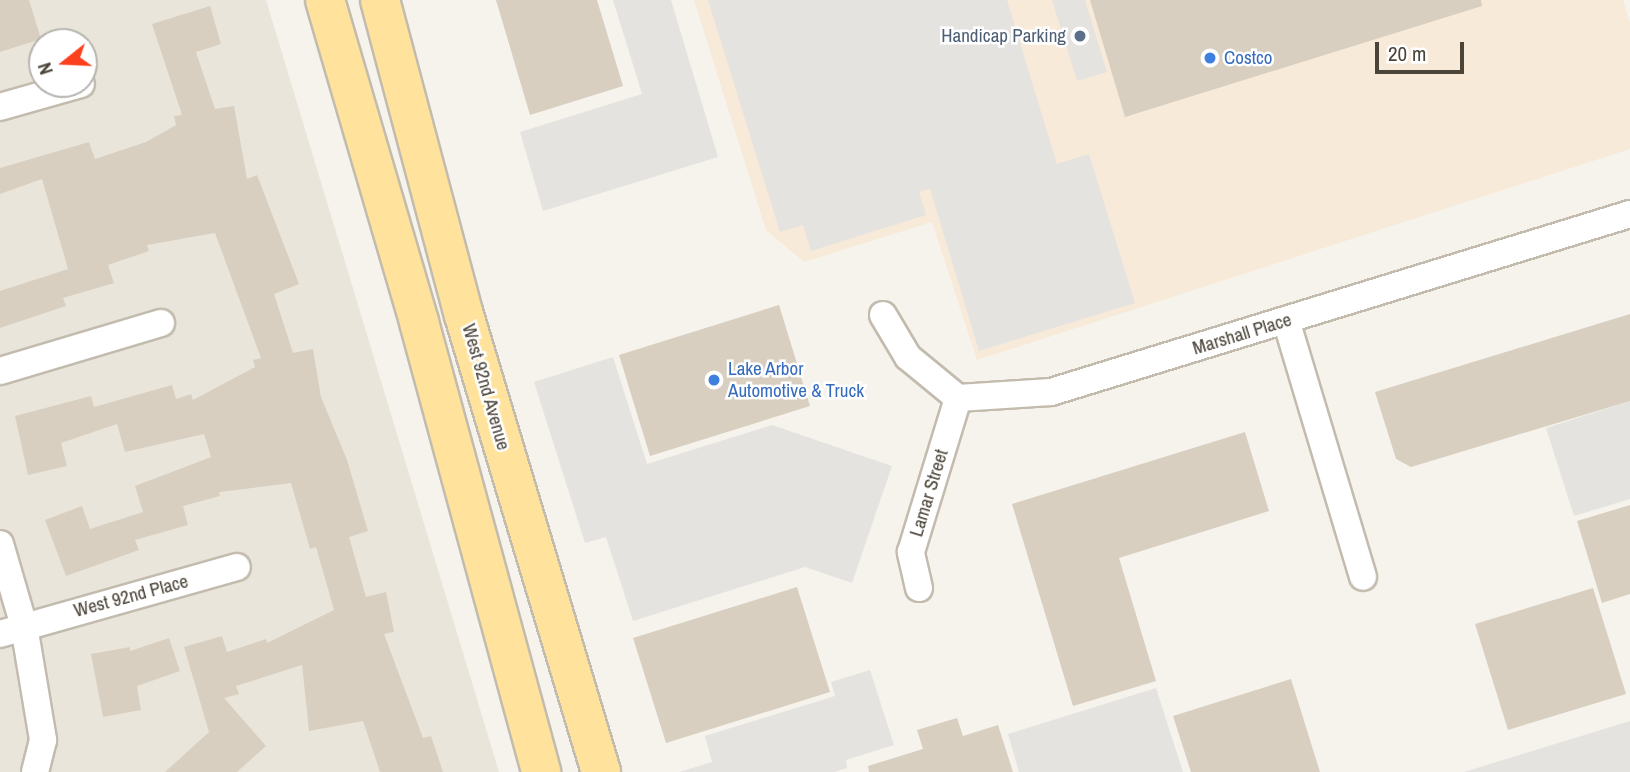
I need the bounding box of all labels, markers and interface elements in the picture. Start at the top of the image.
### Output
place label: Handicap Parking [941,25,1066,47]
north arrow [28,28,98,98]
marker: Handicap Parking [1072,28,1088,44]
scale bar [1378,28,1467,72]
text: 20 m [1388,39,1426,68]
place label: Costco [1224,47,1272,69]
marker: Costco [1202,50,1218,66]
text: N [31,60,59,78]
street label: Marshall Place [1190,308,1294,360]
street label: West 92nd Avenue [457,321,515,453]
place label: Lake Arbor Automotive & Truck [728,358,864,402]
marker: Lake Arbor Automotive & Truck [706,372,722,388]
street label: Lamar Street [905,447,953,539]
street label: West 92nd Place [71,570,191,622]

